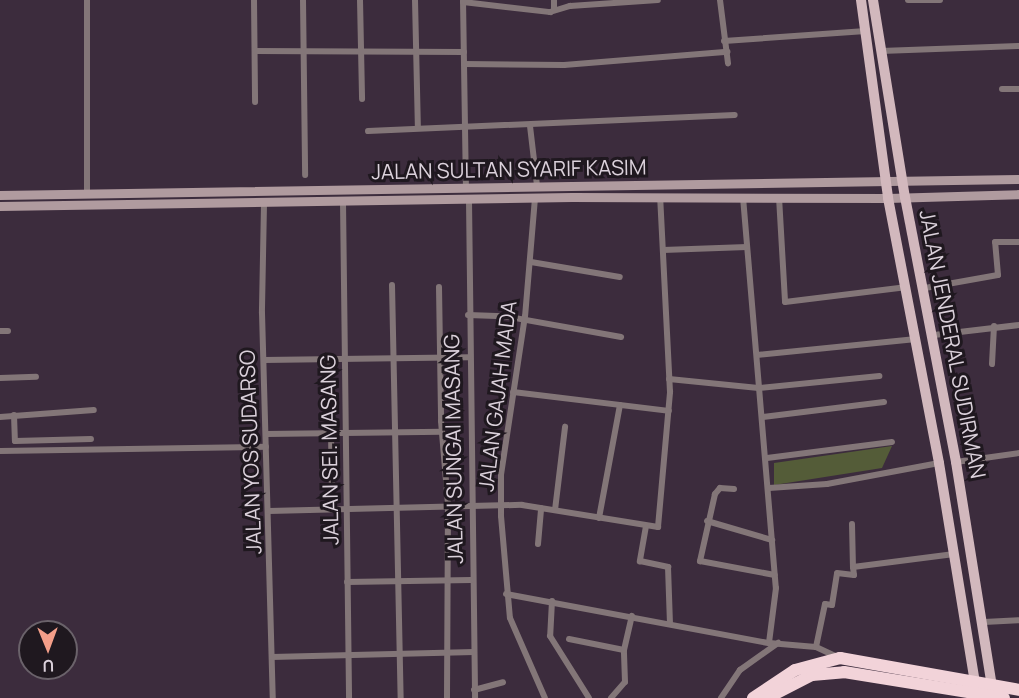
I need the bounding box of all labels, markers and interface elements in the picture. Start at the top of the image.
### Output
street label: JALAN SULTAN SYARIF KASIM [371,154,647,184]
street label: JALAN JENDERAL SUDIRMAN [914,207,992,481]
street label: JALAN GAJAH MADA [473,299,521,493]
street label: JALAN SUNGAI MASANG [438,334,468,564]
street label: JALAN YOS SUDARSO [234,349,266,555]
street label: JALAN SEI. MASANG [315,355,343,545]
north arrow [18,620,78,680]
text: U [42,655,54,677]

